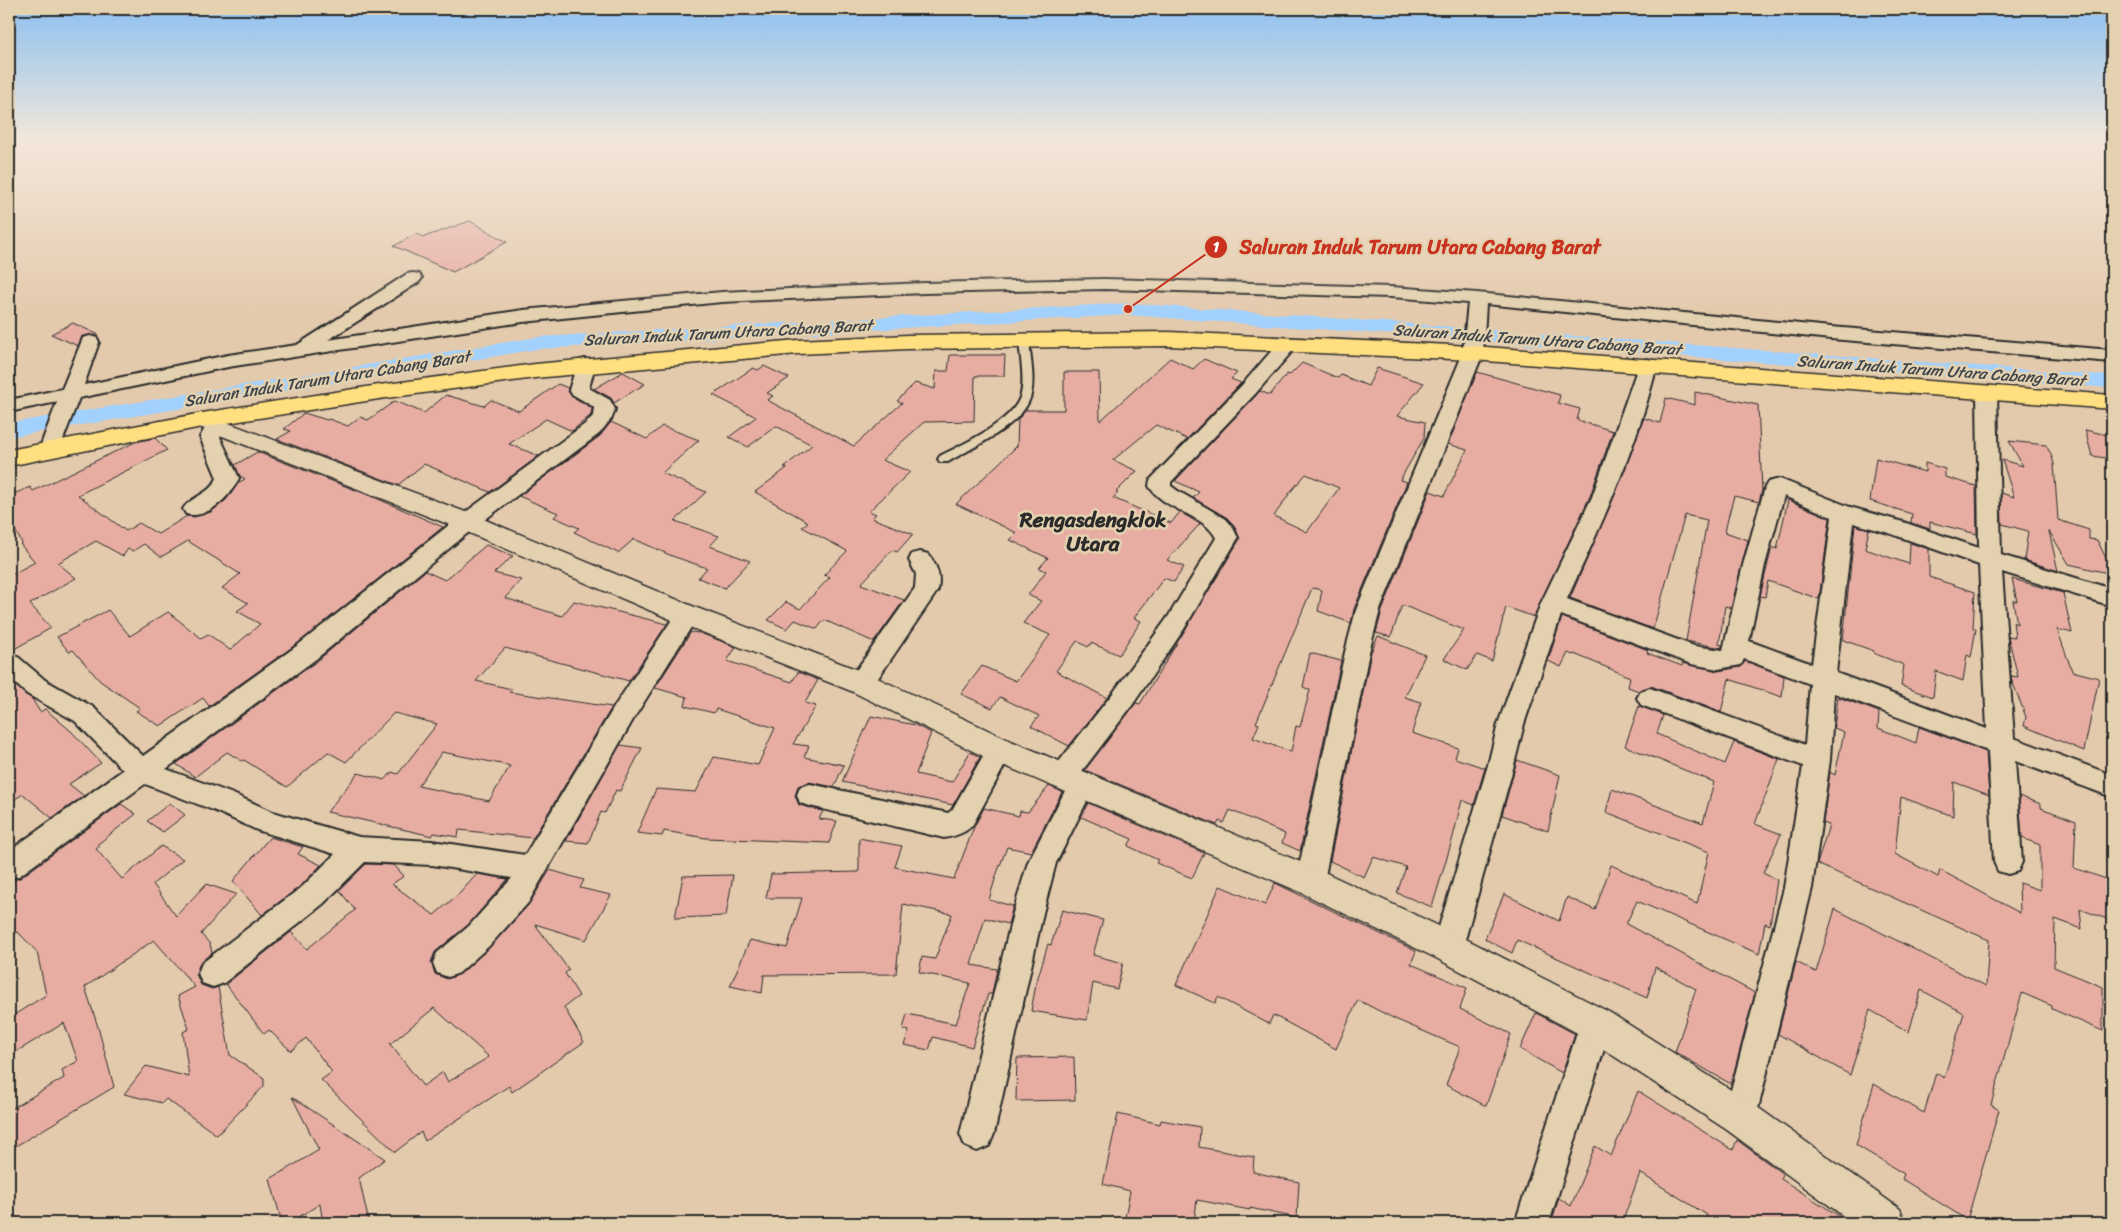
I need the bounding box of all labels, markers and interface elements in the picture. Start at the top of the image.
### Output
callout: Saluran Induk Tarum Utara Cabang Barat [1203,229,1611,264]
text: Saluran Induk Tarum Utara Cabang Barat [1238,230,1602,265]
text: 1 [1213,234,1220,260]
water label: Saluran Induk Tarum Utara Cabang Barat [583,310,876,355]
water label: Saluran Induk Tarum Utara Cabang Barat [1392,315,1685,364]
water label: Saluran Induk Tarum Utara Cabang Barat [182,341,475,415]
water label: Saluran Induk Tarum Utara Cabang Barat [1796,346,2089,395]
district label: Rengasdengklok Utara [1019,501,1166,563]

